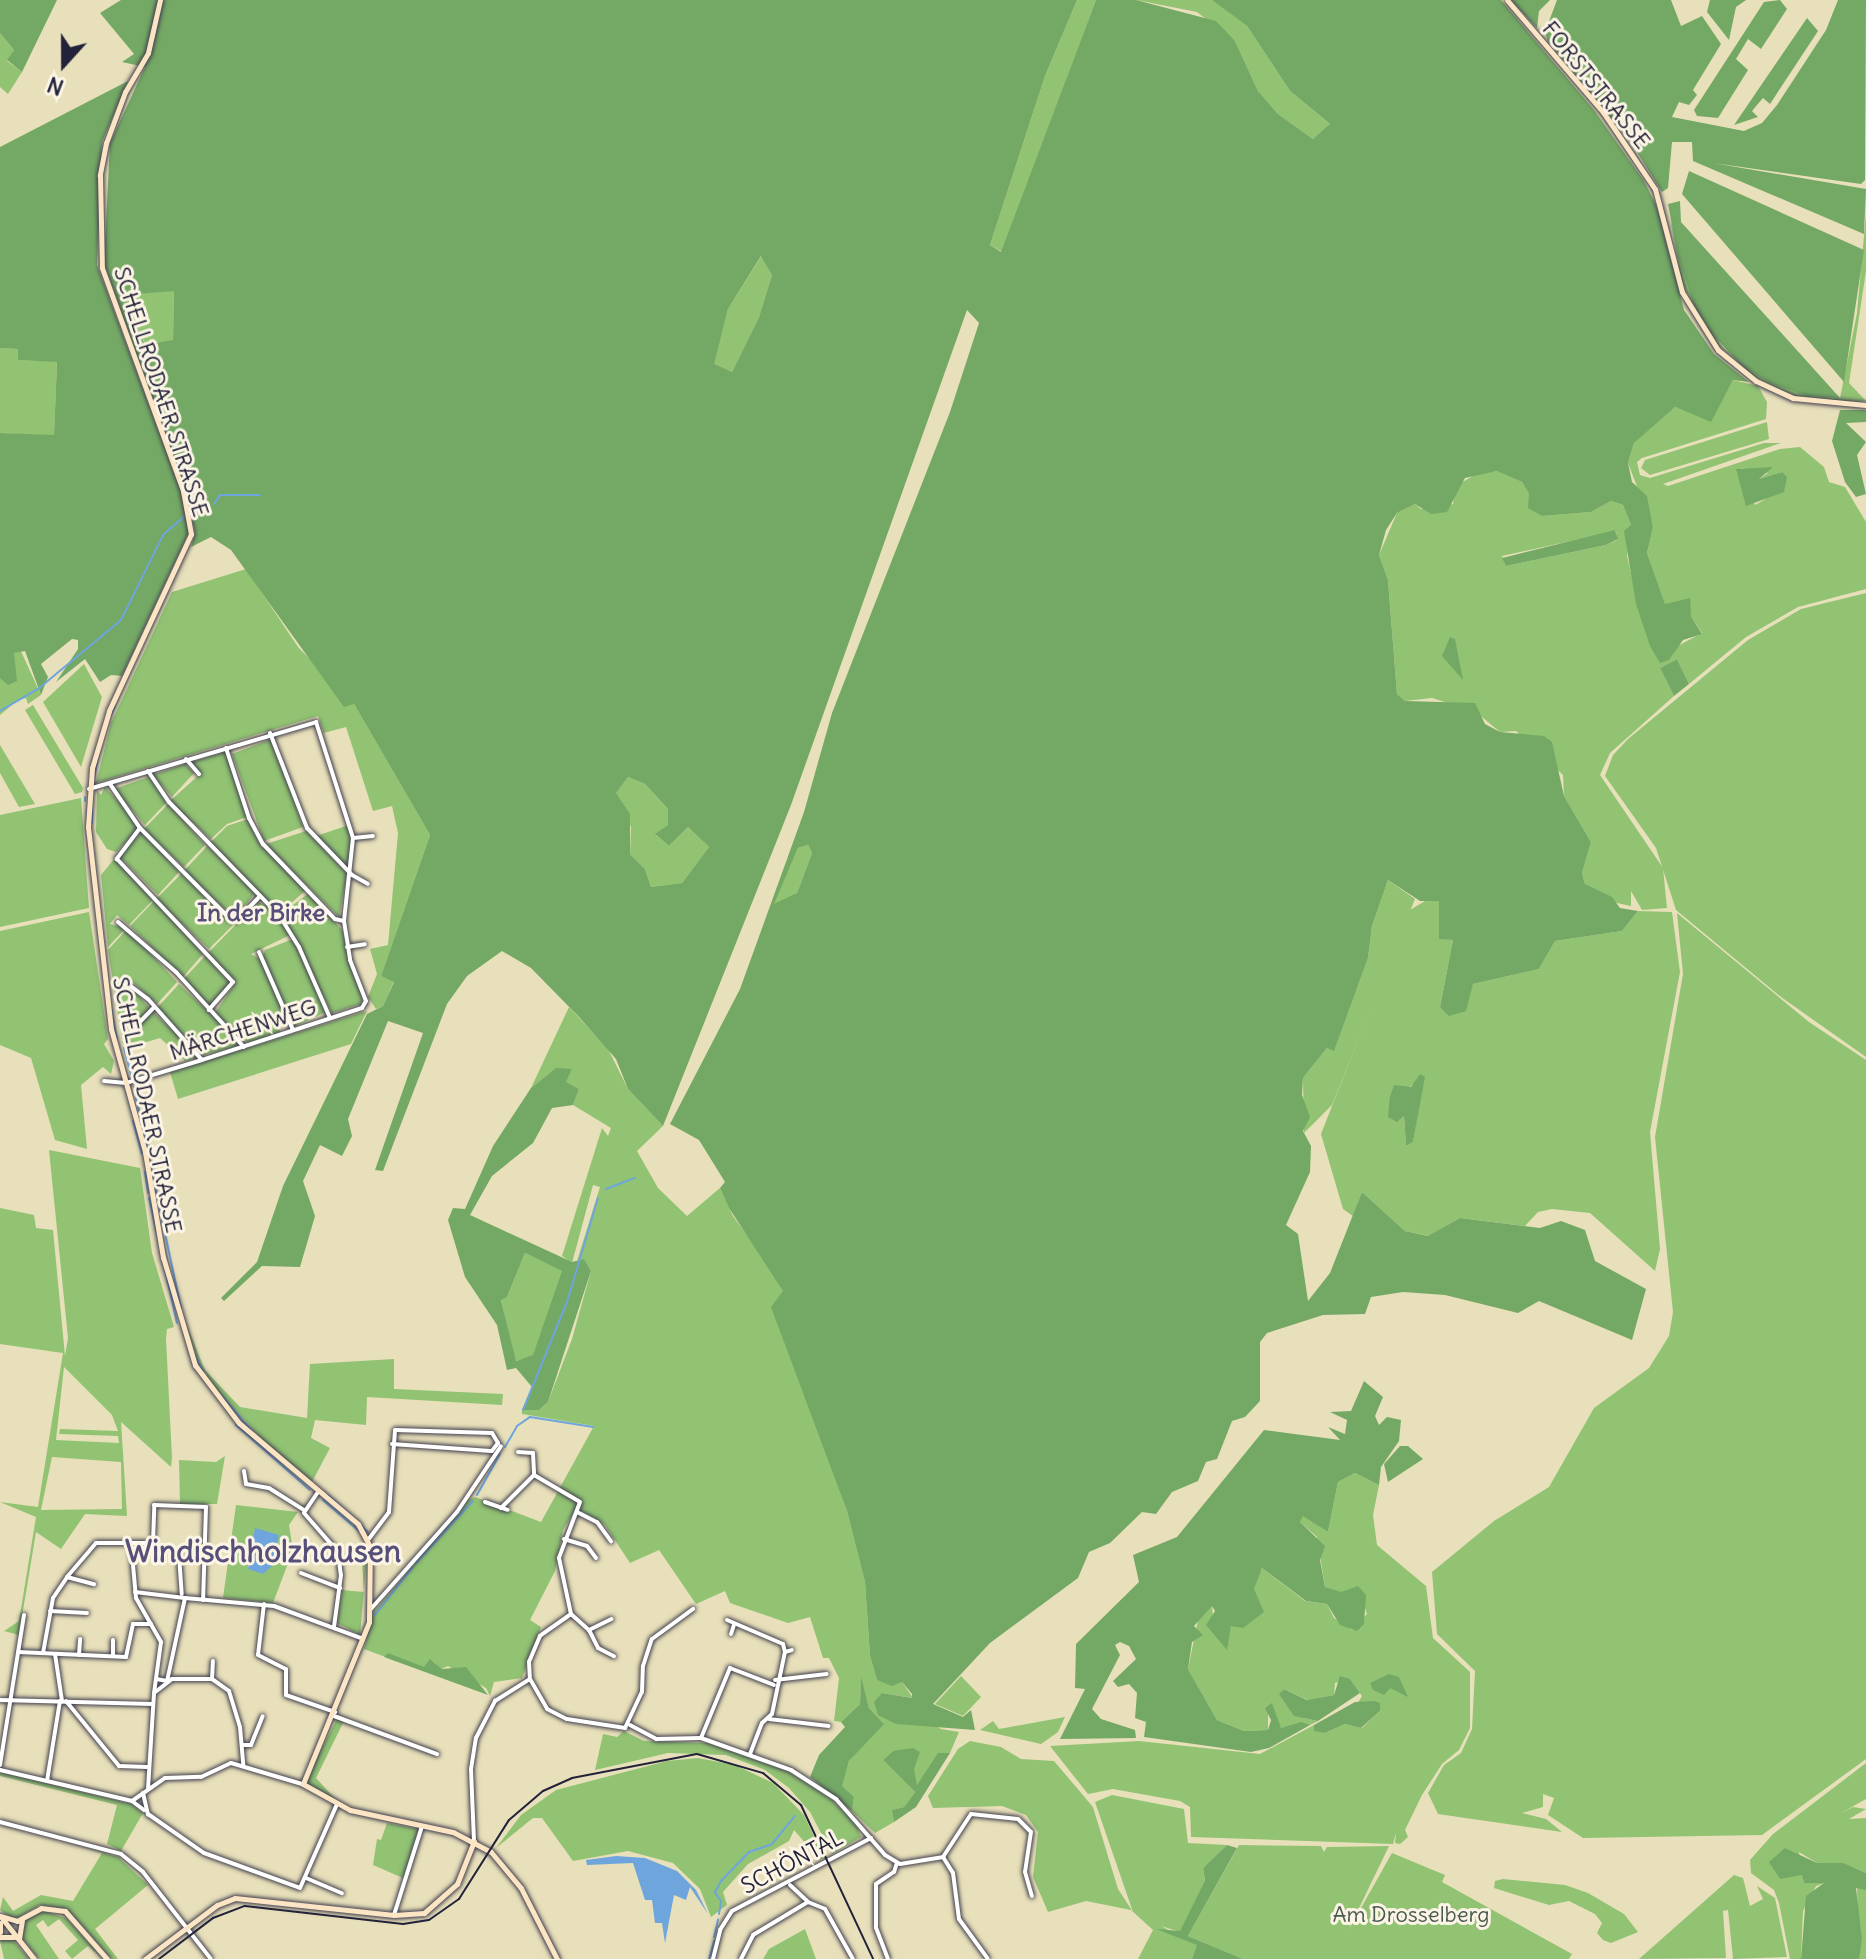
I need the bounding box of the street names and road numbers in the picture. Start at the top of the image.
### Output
street label: FORSTSTRASSE [1537,16,1655,154]
street label: SCHELLRODAER STRASSE [108,264,214,520]
street label: SCHELLRODAER STRASSE [107,974,187,1236]
street label: MÄRCHENWEG [166,994,320,1066]
street label: SCHÖNTAL [737,1824,847,1900]

